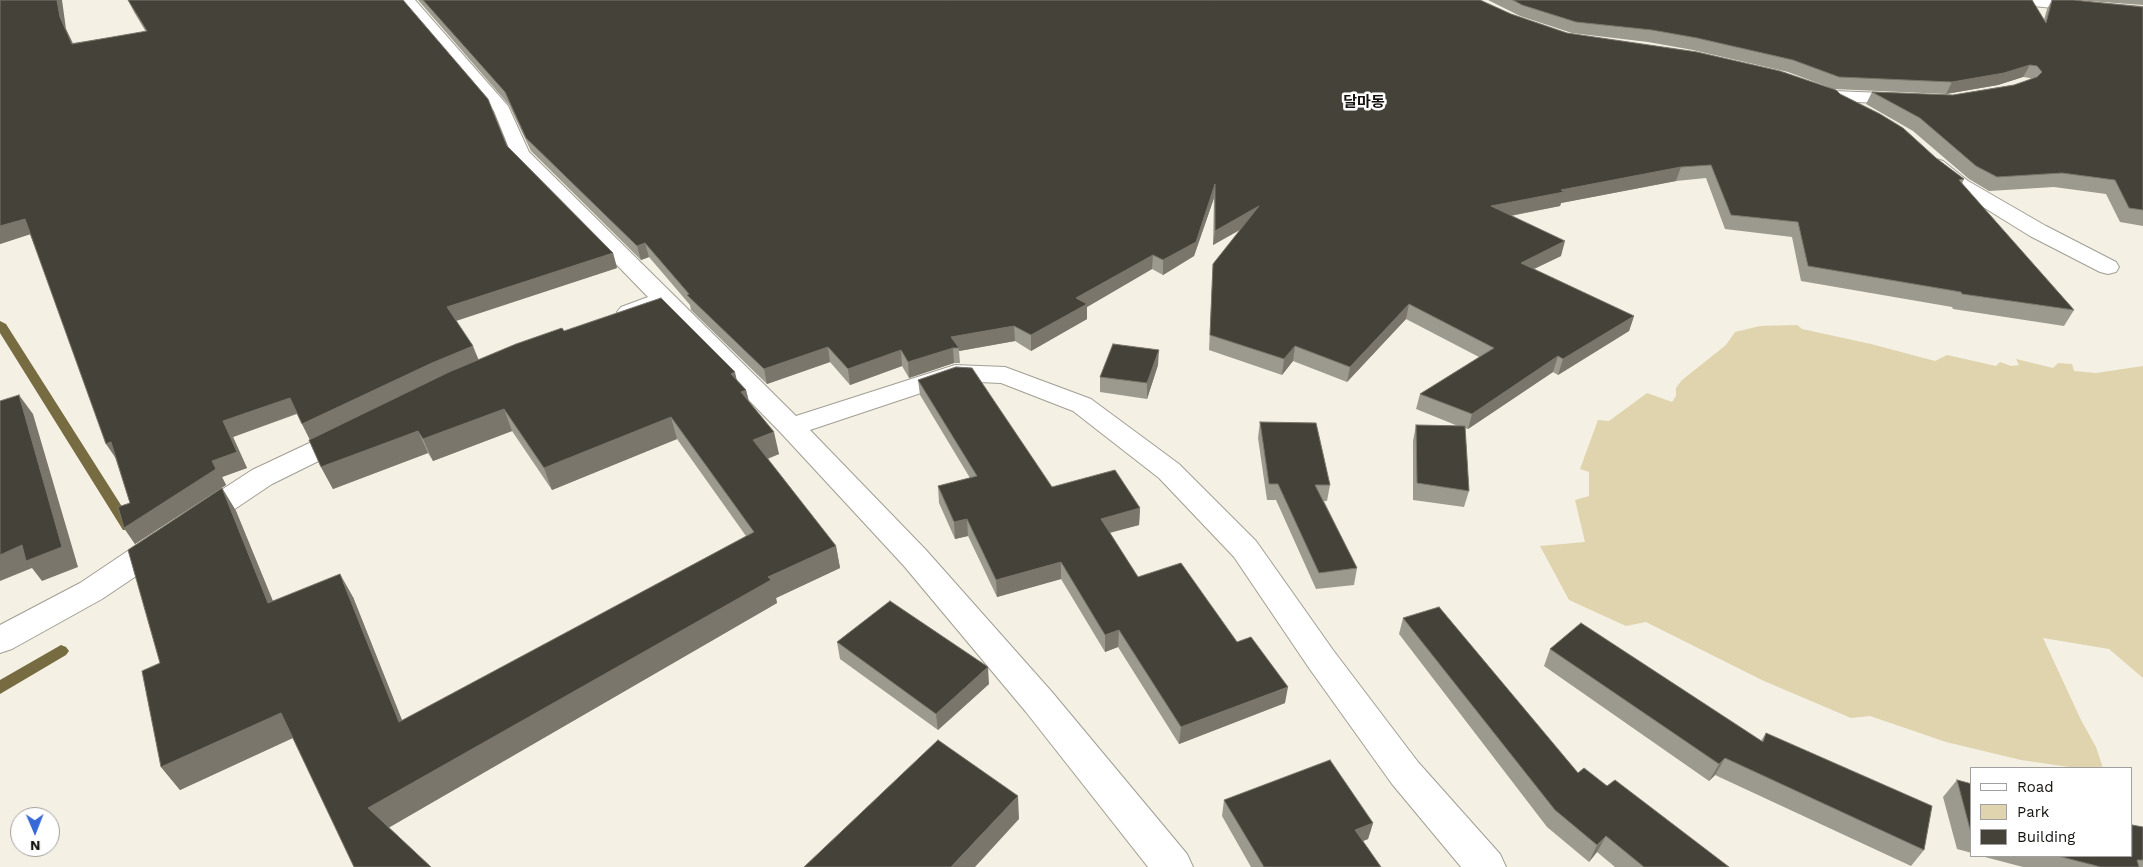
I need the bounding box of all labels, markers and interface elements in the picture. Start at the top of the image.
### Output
district label: 달마동 [1343,94,1385,112]
legend [1970,767,2133,857]
text: Road [2017,778,2054,796]
text: Park [2017,803,2049,821]
north arrow [10,807,60,857]
text: Building [2017,828,2075,846]
text: N [30,838,41,854]

